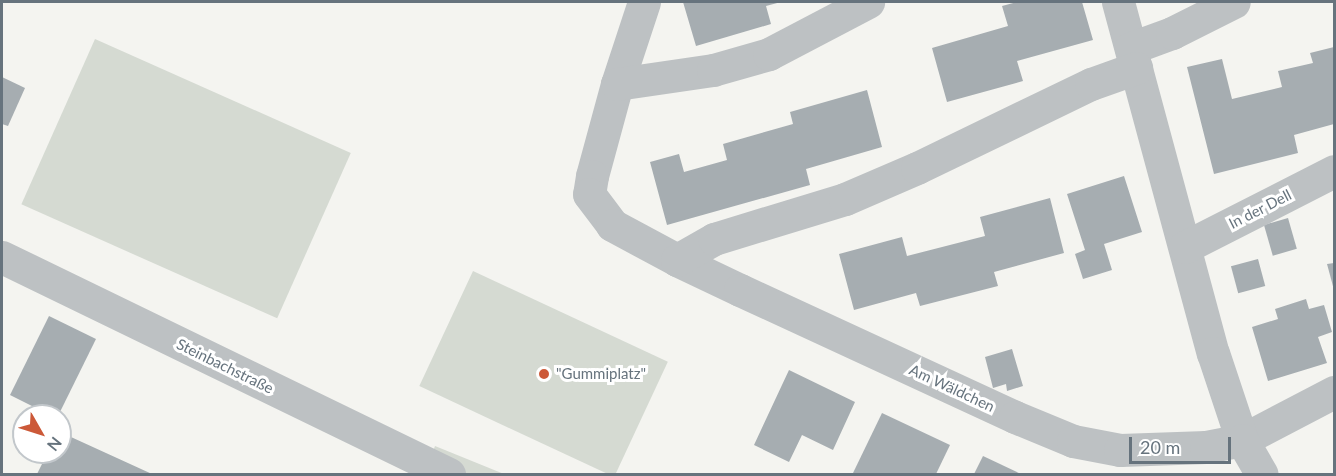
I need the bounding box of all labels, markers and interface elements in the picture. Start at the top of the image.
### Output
street label: In der Dell [1226,185,1294,233]
street label: Steinbachstraße [174,335,276,397]
street label: Am Wäldchen [906,360,998,416]
place label: "Gummiplatz" [556,365,646,383]
marker: "Gummiplatz" [537,367,551,381]
north arrow [12,404,72,464]
scale bar [1132,425,1234,463]
text: N [44,434,66,455]
text: 20 m [1140,436,1180,458]

